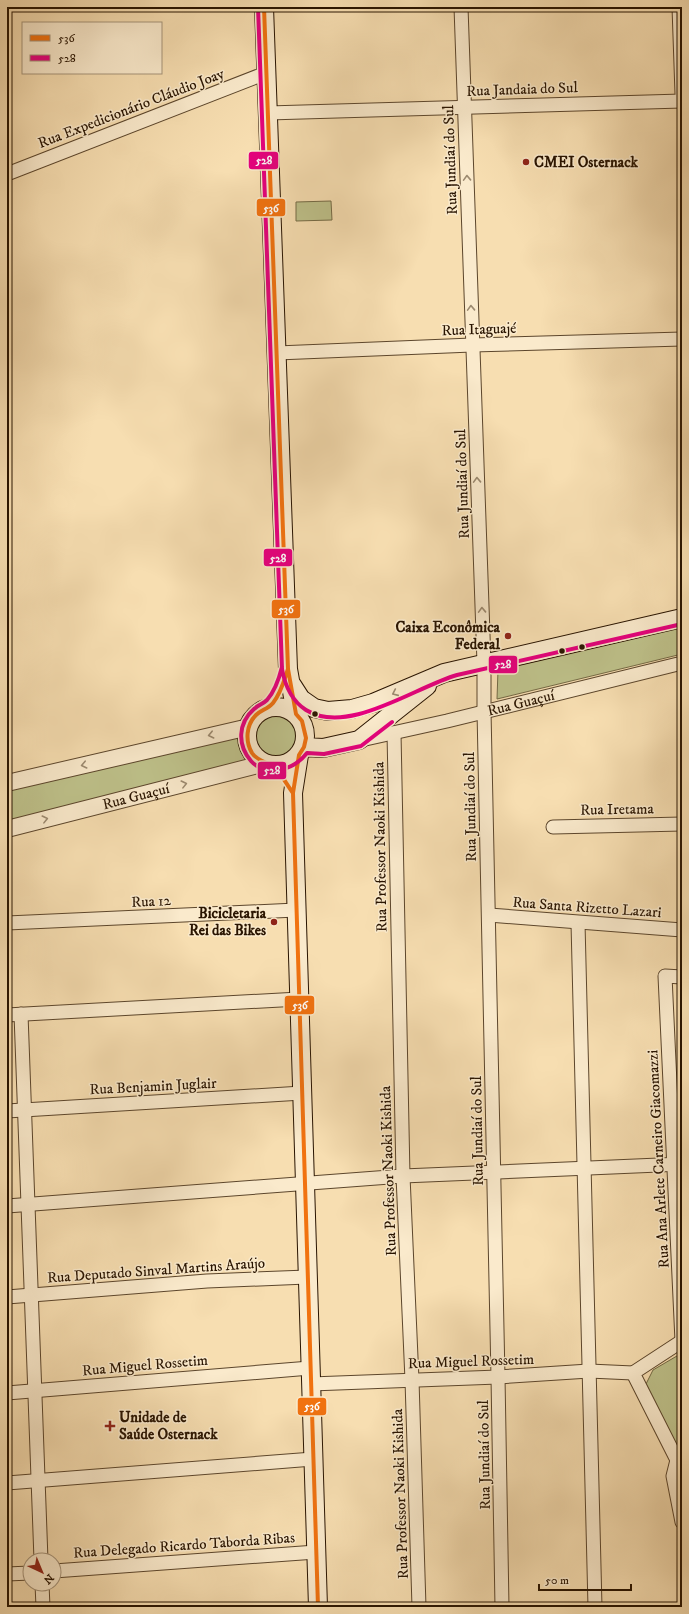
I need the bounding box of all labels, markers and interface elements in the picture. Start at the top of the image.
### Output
legend [22,22,162,74]
text: 536 [58,31,75,46]
text: 528 [58,51,76,66]
street label: Rua Expedicionário Cláudio Joay [35,64,228,153]
street label: Rua Jandaia do Sul [466,78,579,101]
street label: Rua Jundiaí do Sul [439,104,462,215]
line badge: 528 [248,151,279,170]
place label: CMEI Osternack [534,153,639,172]
text: 528 [255,154,273,168]
marker: CMEI Osternack [521,157,531,167]
one-way arrow [462,175,471,181]
line badge: 536 [256,198,286,217]
text: 536 [262,202,280,216]
one-way arrow [467,305,475,311]
street label: Rua Itaguajé [441,319,517,340]
street label: Rua Jundiaí do Sul [451,428,474,539]
one-way arrow [473,477,482,483]
line badge: 528 [263,548,293,567]
text: 528 [269,552,287,566]
line badge: 536 [271,599,301,619]
text: 536 [277,603,295,617]
one-way arrow [478,607,487,613]
place label: Caixa Econômica Federal [395,618,501,654]
marker: Caixa Econômica Federal [503,631,513,641]
unlabelled marker [577,642,587,652]
unlabelled marker [557,646,567,656]
line badge: 528 [488,655,518,674]
text: 528 [494,658,512,672]
street label: Rua Guaçuí [485,686,557,721]
one-way arrow [392,688,400,696]
unlabelled marker [310,709,320,719]
one-way arrow [207,731,214,739]
street label: Rua Jundiaí do Sul [460,751,481,862]
one-way arrow [81,760,87,768]
line badge: 528 [257,761,287,780]
street label: Rua Professor Naoki Kishida [370,761,391,932]
text: 528 [263,764,281,778]
street label: Rua Guaçuí [100,779,173,814]
one-way arrow [181,780,188,789]
street label: Rua Iretama [580,799,655,820]
one-way arrow [41,815,48,824]
street label: Rua 12 [131,891,172,912]
street label: Rua Santa Rizetto Lazari [512,893,662,922]
place label: Bicicletaria Rei das Bikes [189,904,267,940]
marker: Bicicletaria Rei das Bikes [269,917,279,927]
line badge: 536 [284,995,315,1015]
text: 536 [291,999,309,1013]
street label: Rua Ana Arlete Carneiro Giacomazzi [643,1049,674,1269]
street label: Rua Benjamin Juglair [89,1074,217,1099]
street label: Rua Jundiaí do Sul [467,1075,488,1186]
street label: Rua Professor Naoki Kishida [376,1085,401,1256]
street label: Rua Deputado Sinval Martins Araújo [46,1253,266,1288]
street label: Rua Miguel Rossetim [408,1350,534,1373]
street label: Rua Miguel Rossetim [81,1351,209,1380]
line badge: 536 [297,1397,327,1416]
street label: Rua Jundiaí do Sul [474,1399,495,1510]
text: 536 [303,1400,321,1414]
place label: Unidade de Saúde Osternack [119,1408,218,1444]
street label: Rua Professor Naoki Kishida [388,1408,413,1579]
marker: Unidade de Saúde Osternack [104,1420,116,1432]
street label: Rua Delegado Ricardo Taborda Ribas [73,1528,296,1563]
north arrow [22,1552,62,1592]
scale bar [539,1566,631,1592]
text: N [40,1570,56,1587]
text: 50 m [545,1573,569,1588]

